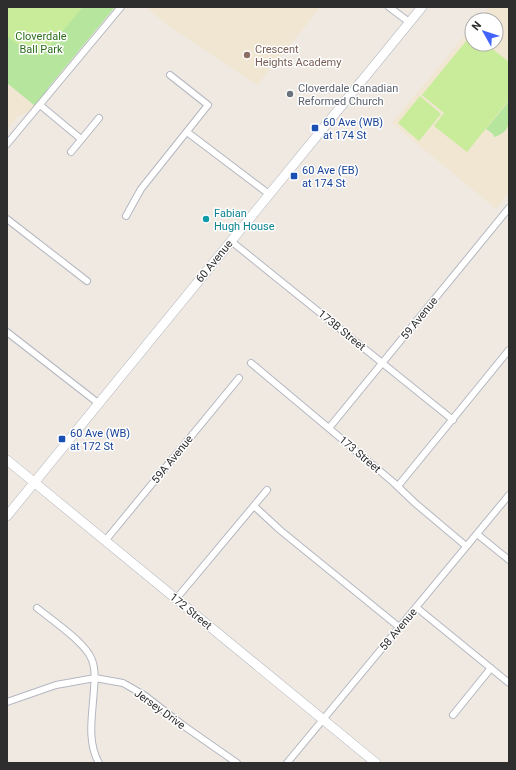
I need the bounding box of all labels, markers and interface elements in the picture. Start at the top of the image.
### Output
north arrow [464,12,504,52]
text: N [469,19,484,33]
park label: Cloverdale Ball Park [15,30,67,56]
place label: Crescent Heights Academy [255,43,342,69]
marker: Crescent Heights Academy [242,50,252,60]
place label: Cloverdale Canadian Reformed Church [298,82,398,108]
marker: Cloverdale Canadian Reformed Church [285,89,295,99]
place label: 60 Ave (WB) at 174 St [323,116,383,142]
marker: 60 Ave (WB) at 174 St [310,123,320,133]
place label: 60 Ave (EB) at 174 St [302,164,359,190]
marker: 60 Ave (EB) at 174 St [289,171,299,181]
place label: Fabian Hugh House [214,207,275,233]
marker: Fabian Hugh House [201,214,211,224]
street label: 60 Avenue [193,237,236,285]
street label: 59 Avenue [398,294,441,342]
street label: 173B Street [315,307,368,354]
place label: 60 Ave (WB) at 172 St [70,427,130,453]
street label: 59A Avenue [149,432,196,486]
street label: 173 Street [336,433,383,476]
marker: 60 Ave (WB) at 172 St [57,434,67,444]
street label: 172 Street [167,591,215,633]
street label: 58 Avenue [377,605,420,653]
street label: Jersey Drive [132,687,188,732]

